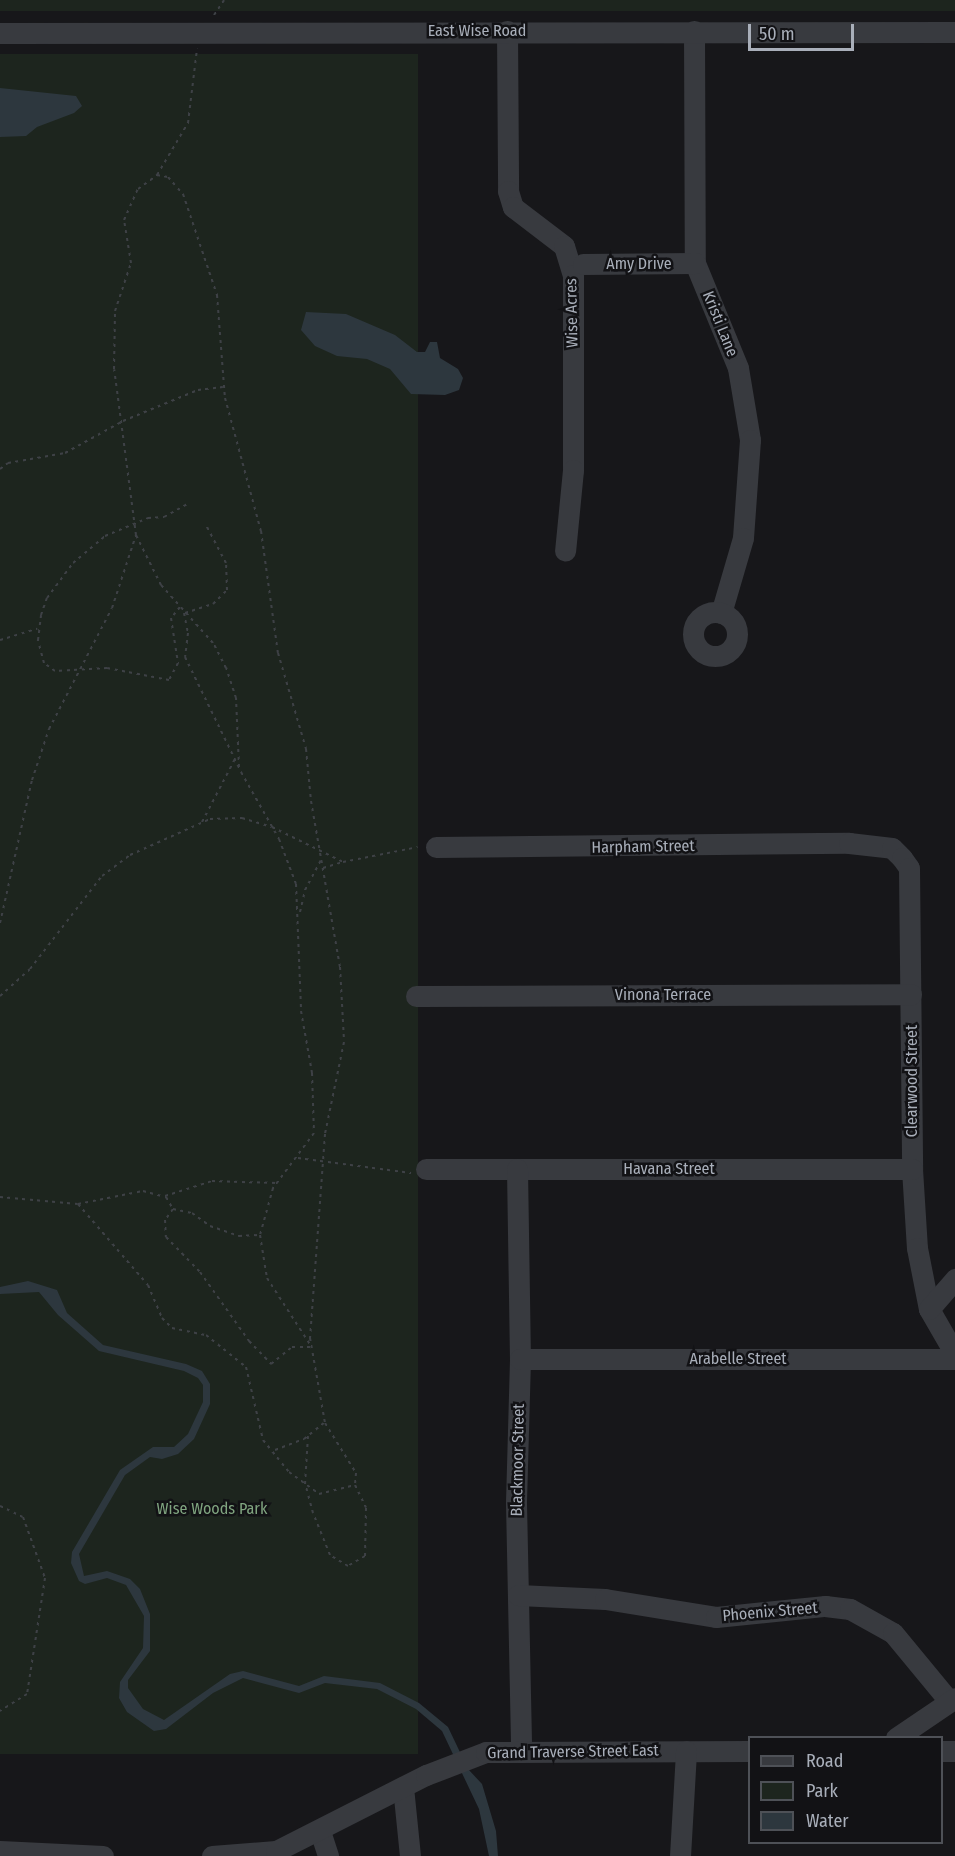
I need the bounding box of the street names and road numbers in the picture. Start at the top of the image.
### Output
street label: East Wise Road [428,21,526,41]
street label: Amy Drive [606,254,672,274]
street label: Wise Acres [562,278,582,348]
street label: Kristi Lane [698,288,742,360]
street label: Harpham Street [591,836,695,858]
street label: Vinona Terrace [615,985,711,1005]
street label: Clearwood Street [902,1025,922,1137]
street label: Havana Street [623,1159,715,1179]
street label: Arabelle Street [689,1349,787,1369]
street label: Blackmoor Street [507,1403,529,1517]
street label: Phoenix Street [722,1598,818,1626]
street label: Grand Traverse Street East [487,1741,659,1763]

